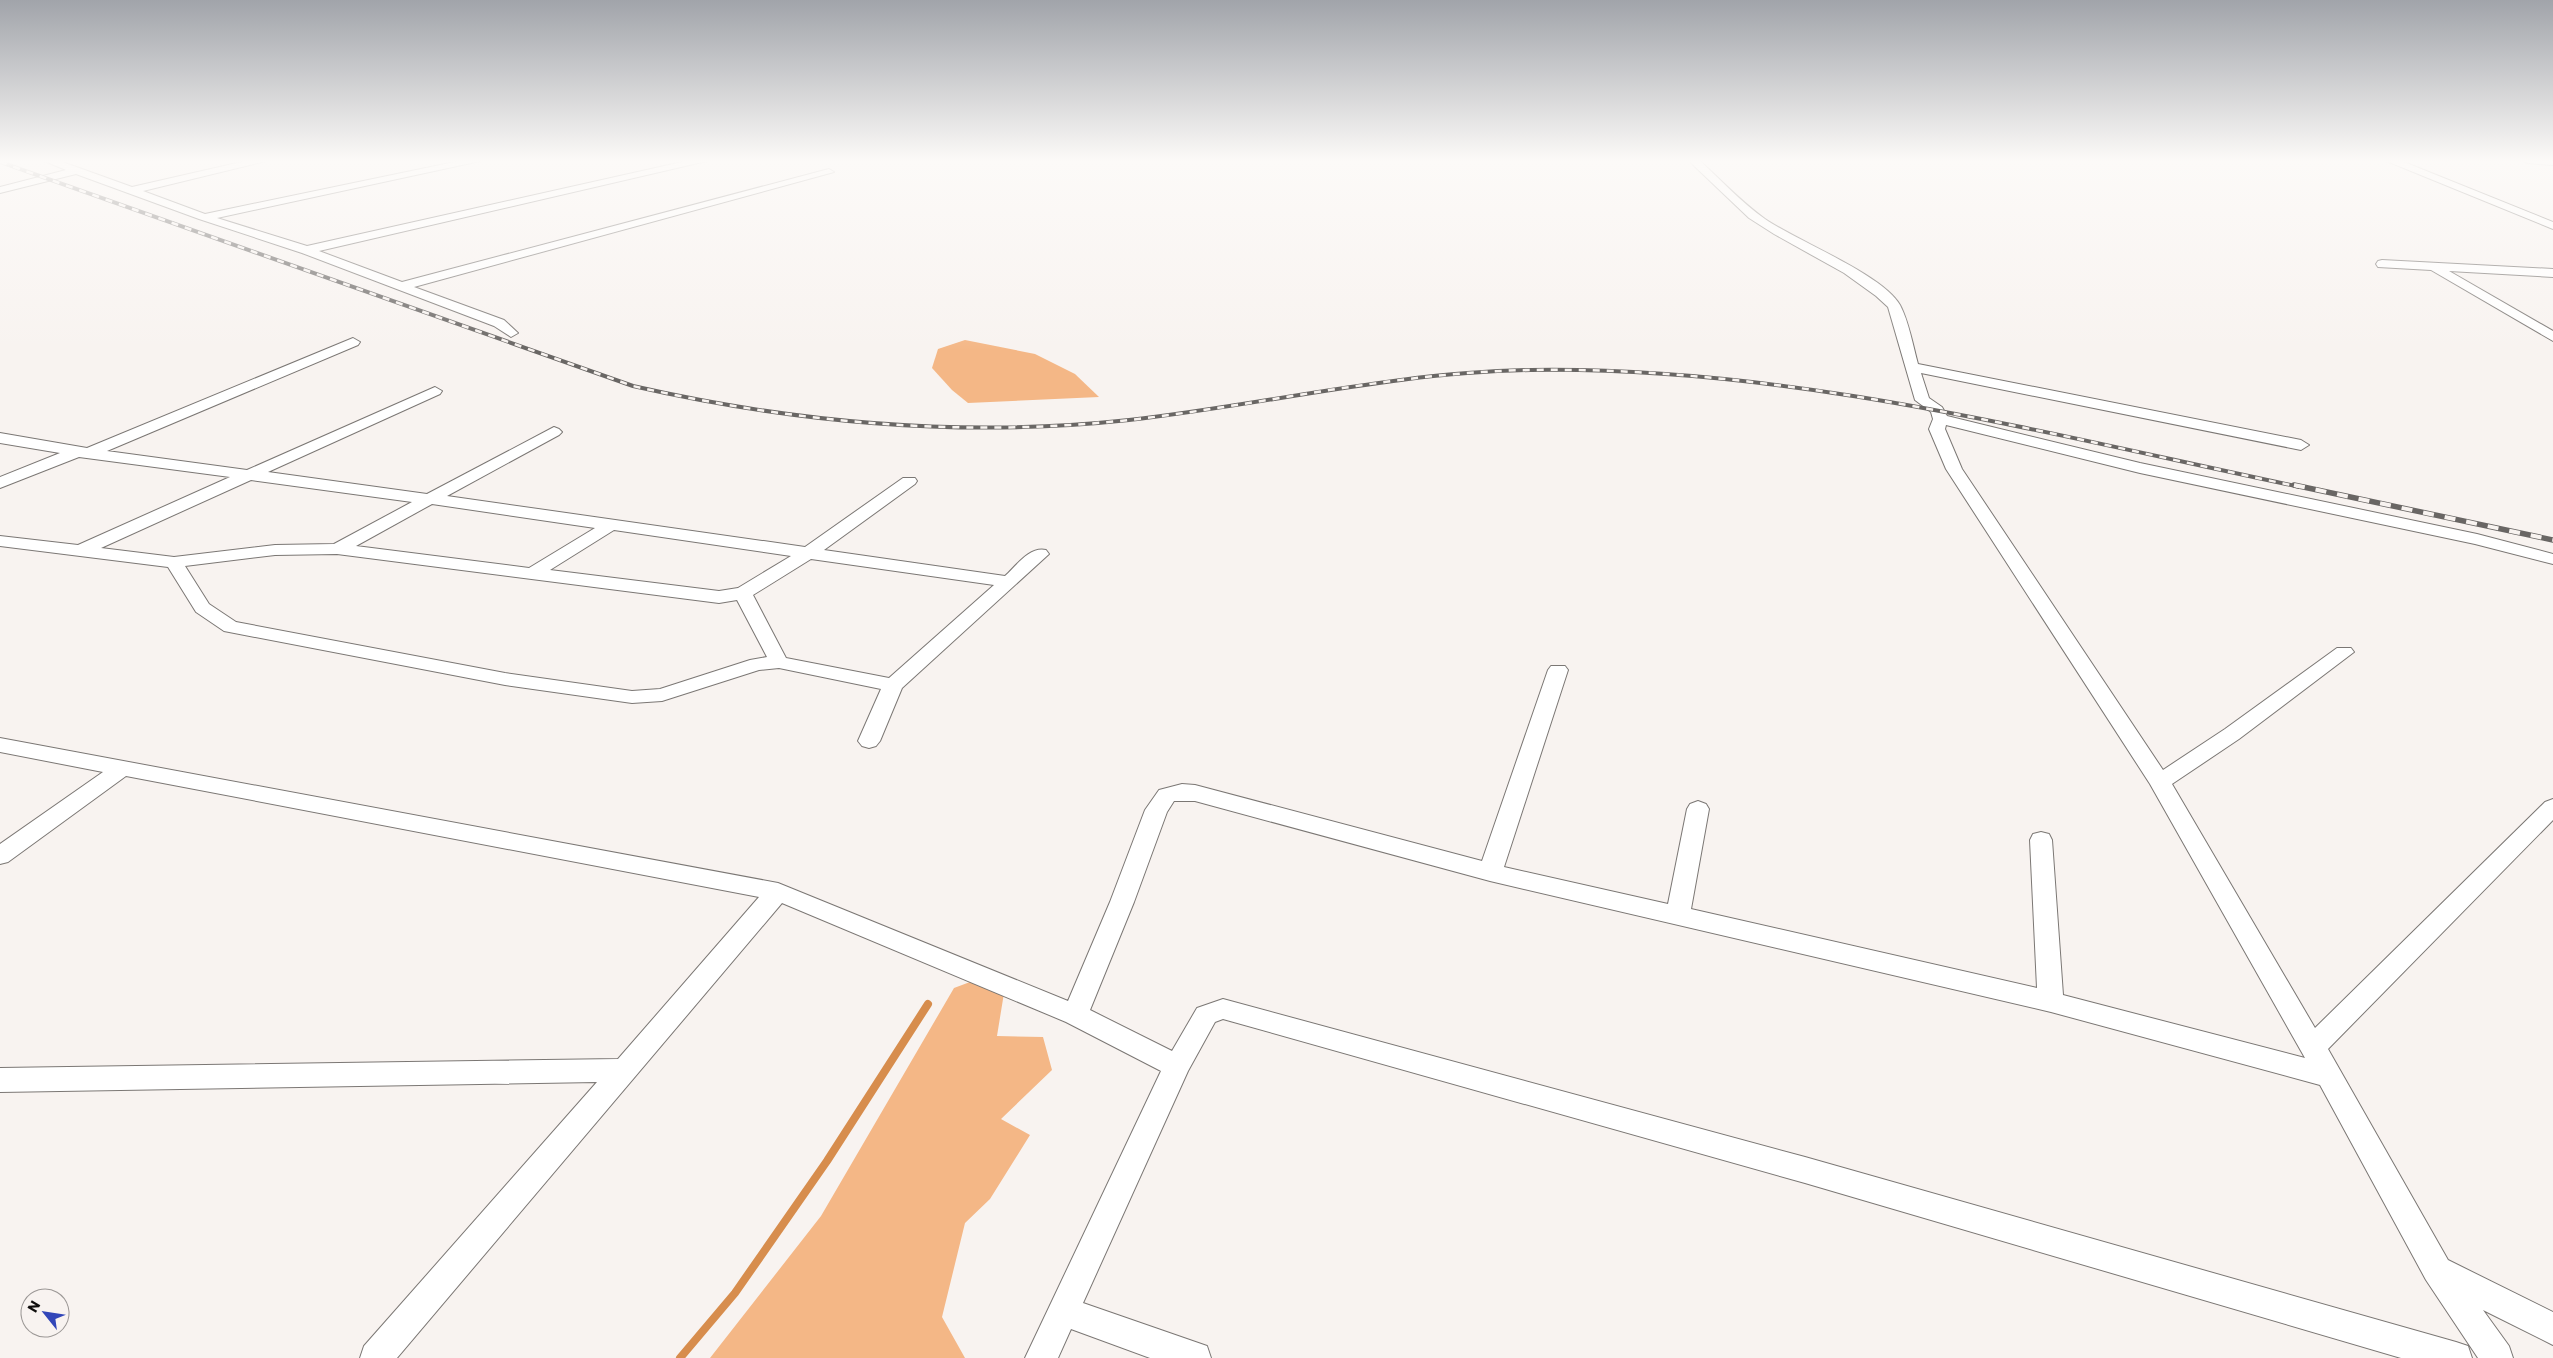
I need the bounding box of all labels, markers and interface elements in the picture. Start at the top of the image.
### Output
north arrow [20,1288,70,1338]
text: N [22,1297,45,1316]

